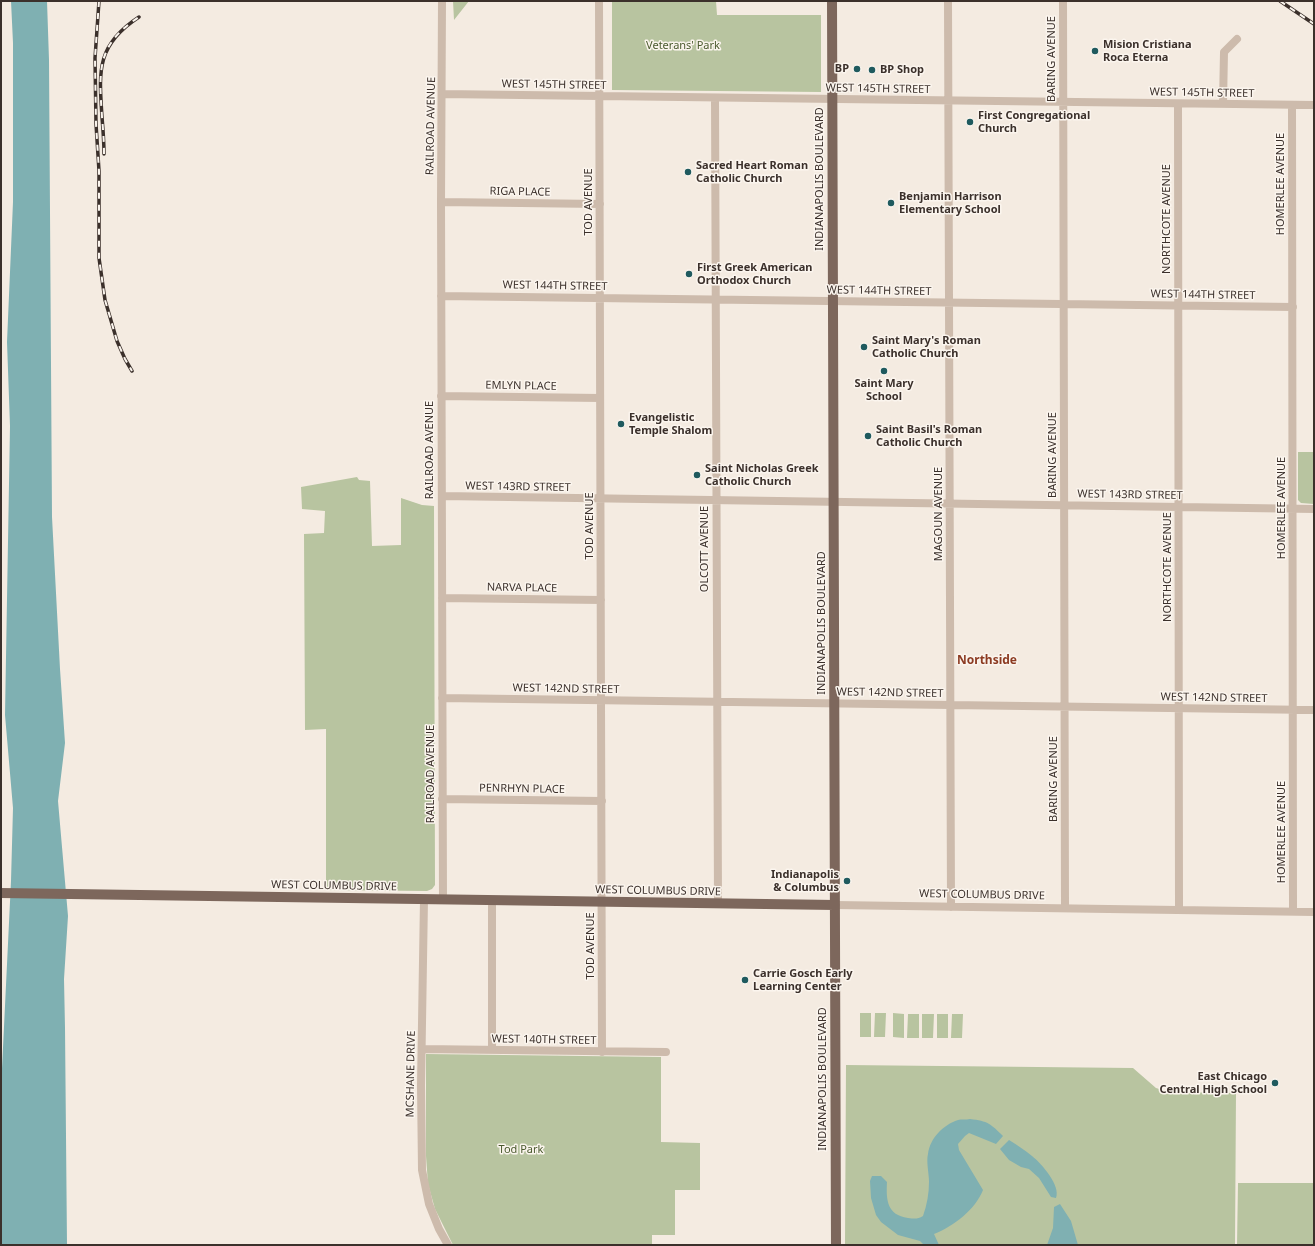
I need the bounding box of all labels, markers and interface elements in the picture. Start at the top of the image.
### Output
street label: BARING AVENUE [1045,16,1059,102]
place label: Mision Cristiana Roca Eterna [1103,38,1192,64]
park label: Veterans' Park [646,39,720,53]
marker: Mision Cristiana Roca Eterna [1090,46,1100,56]
place label: BP [835,62,849,76]
place label: BP Shop [880,63,924,77]
marker: BP [852,64,862,74]
marker: BP Shop [867,65,877,75]
street label: RAILROAD AVENUE [424,77,438,175]
street label: WEST 145TH STREET [502,77,606,93]
street label: WEST 145TH STREET [826,81,930,97]
street label: WEST 145TH STREET [1150,85,1254,101]
street label: INDIANAPOLIS BOULEVARD [813,107,827,251]
place label: First Congregational Church [978,109,1090,135]
marker: First Congregational Church [965,117,975,127]
street label: HOMERLEE AVENUE [1274,133,1288,235]
place label: Sacred Heart Roman Catholic Church [696,159,808,185]
street label: NORTHCOTE AVENUE [1160,164,1174,274]
marker: Sacred Heart Roman Catholic Church [683,167,693,177]
street label: TOD AVENUE [582,168,596,236]
street label: RIGA PLACE [490,185,550,199]
place label: Benjamin Harrison Elementary School [899,190,1002,216]
marker: Benjamin Harrison Elementary School [886,198,896,208]
place label: First Greek American Orthodox Church [697,261,812,287]
marker: First Greek American Orthodox Church [684,269,694,279]
street label: WEST 144TH STREET [503,278,607,294]
street label: WEST 144TH STREET [827,283,931,299]
street label: WEST 144TH STREET [1151,287,1255,303]
place label: Saint Mary's Roman Catholic Church [872,334,981,360]
marker: Saint Mary's Roman Catholic Church [859,342,869,352]
marker: Saint Mary School [879,366,889,376]
place label: Saint Mary School [855,377,913,403]
street label: EMLYN PLACE [485,379,557,393]
street label: RAILROAD AVENUE [423,401,437,499]
place label: Evangelistic Temple Shalom [629,411,712,437]
street label: BARING AVENUE [1046,412,1060,498]
marker: Evangelistic Temple Shalom [616,419,626,429]
place label: Saint Basil's Roman Catholic Church [876,423,982,449]
marker: Saint Basil's Roman Catholic Church [863,431,873,441]
street label: HOMERLEE AVENUE [1275,457,1289,559]
place label: Saint Nicholas Greek Catholic Church [705,462,819,488]
street label: MAGOUN AVENUE [932,467,946,561]
marker: Saint Nicholas Greek Catholic Church [692,470,702,480]
street label: WEST 143RD STREET [465,479,571,495]
street label: WEST 143RD STREET [1077,487,1183,503]
street label: TOD AVENUE [583,492,597,560]
street label: OLCOTT AVENUE [698,506,712,592]
street label: NORTHCOTE AVENUE [1161,512,1175,622]
street label: INDIANAPOLIS BOULEVARD [815,551,829,695]
street label: NARVA PLACE [487,581,557,595]
district label: Northside [957,654,1017,668]
street label: WEST 142ND STREET [512,681,620,697]
street label: WEST 142ND STREET [836,685,944,701]
street label: WEST 142ND STREET [1160,690,1268,706]
street label: RAILROAD AVENUE [424,725,438,823]
street label: BARING AVENUE [1047,736,1061,822]
street label: HOMERLEE AVENUE [1275,781,1289,883]
street label: PENRHYN PLACE [479,782,565,796]
place label: Indianapolis & Columbus [771,868,839,894]
marker: Indianapolis & Columbus [842,876,852,886]
street label: WEST COLUMBUS DRIVE [271,878,397,894]
street label: WEST COLUMBUS DRIVE [595,883,721,899]
street label: WEST COLUMBUS DRIVE [919,887,1045,903]
street label: TOD AVENUE [584,912,598,980]
place label: Carrie Gosch Early Learning Center [753,967,852,993]
marker: Carrie Gosch Early Learning Center [740,975,750,985]
street label: INDIANAPOLIS BOULEVARD [816,1007,830,1151]
street label: MCSHANE DRIVE [404,1030,418,1118]
street label: WEST 140TH STREET [492,1032,596,1048]
place label: East Chicago Central High School [1159,1070,1267,1096]
marker: East Chicago Central High School [1270,1078,1280,1088]
park label: Tod Park [499,1143,543,1157]

